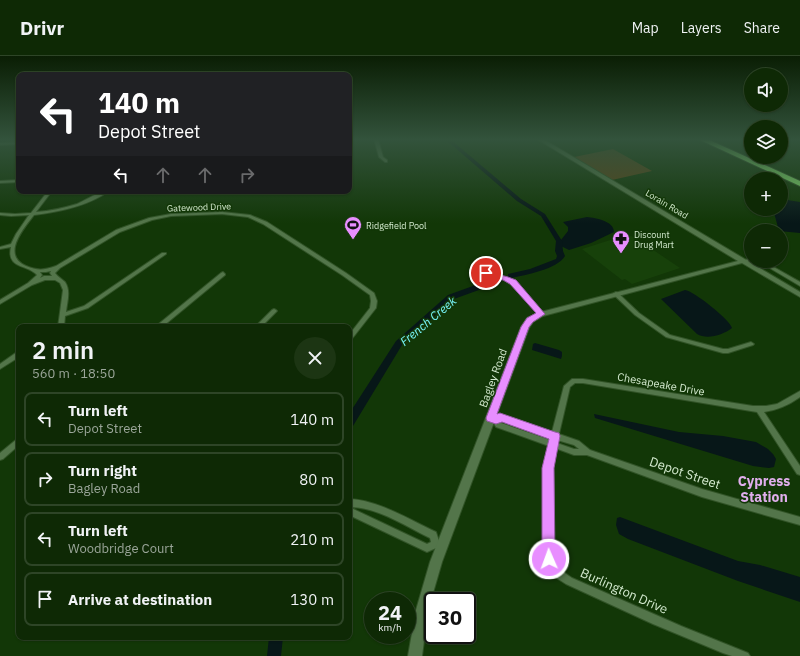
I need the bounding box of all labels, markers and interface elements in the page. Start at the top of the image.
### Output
text: Drivr [20,16,64,40]
text: Map [632,19,659,37]
text: Layers [681,19,722,37]
text: Share [744,19,780,37]
map controls [744,68,788,268]
button: sound [744,68,788,112]
text: 140 m [98,84,180,121]
icon: left [32,88,84,140]
text: Depot Street [98,120,200,143]
button: layers [744,120,788,164]
icon: left [110,164,132,186]
icon: ahead [152,164,174,186]
icon: ahead [194,164,216,186]
icon: right [236,164,258,186]
button: + [744,172,788,216]
street label: Lorain Road [644,187,690,221]
street label: Gatewood Drive [167,200,231,214]
sports icon: Ridgefield Pool [343,215,363,240]
place label: Ridgefield Pool [366,220,427,231]
button: − [744,224,788,268]
pharmacy icon: Discount Drug Mart [611,229,631,254]
place label: Discount Drug Mart [634,229,674,250]
pin [469,256,503,290]
icon: arrive [475,262,497,284]
water label: French Creek [397,293,460,349]
text: 2 min [32,334,94,366]
button: close [294,337,336,379]
street label: Bagley Road [476,347,510,409]
text: 560 m · 18:50 [32,365,115,382]
street label: Chesapeake Drive [616,369,706,399]
text: Turn left [68,401,128,420]
icon: left [34,408,56,430]
text: 140 m [290,410,334,429]
text: Depot Street [68,420,142,437]
street label: Depot Street [647,453,723,493]
text: Turn right [68,461,137,480]
icon: right [34,468,56,490]
text: 80 m [299,470,334,489]
district label: Cypress Station [738,472,790,506]
text: Bagley Road [68,480,140,497]
text: Turn left [68,521,128,540]
icon: left [34,528,56,550]
text: 210 m [290,530,334,549]
position arrow [528,538,570,580]
text: Woodbridge Court [68,540,174,557]
street label: Burlington Drive [578,564,670,618]
icon: arrive [34,588,56,610]
text: Arrive at destination [68,590,212,609]
text: 130 m [290,590,334,609]
speed limit sign: 30 [424,592,476,644]
text: 24 [378,599,402,626]
text: km/h [378,621,402,634]

